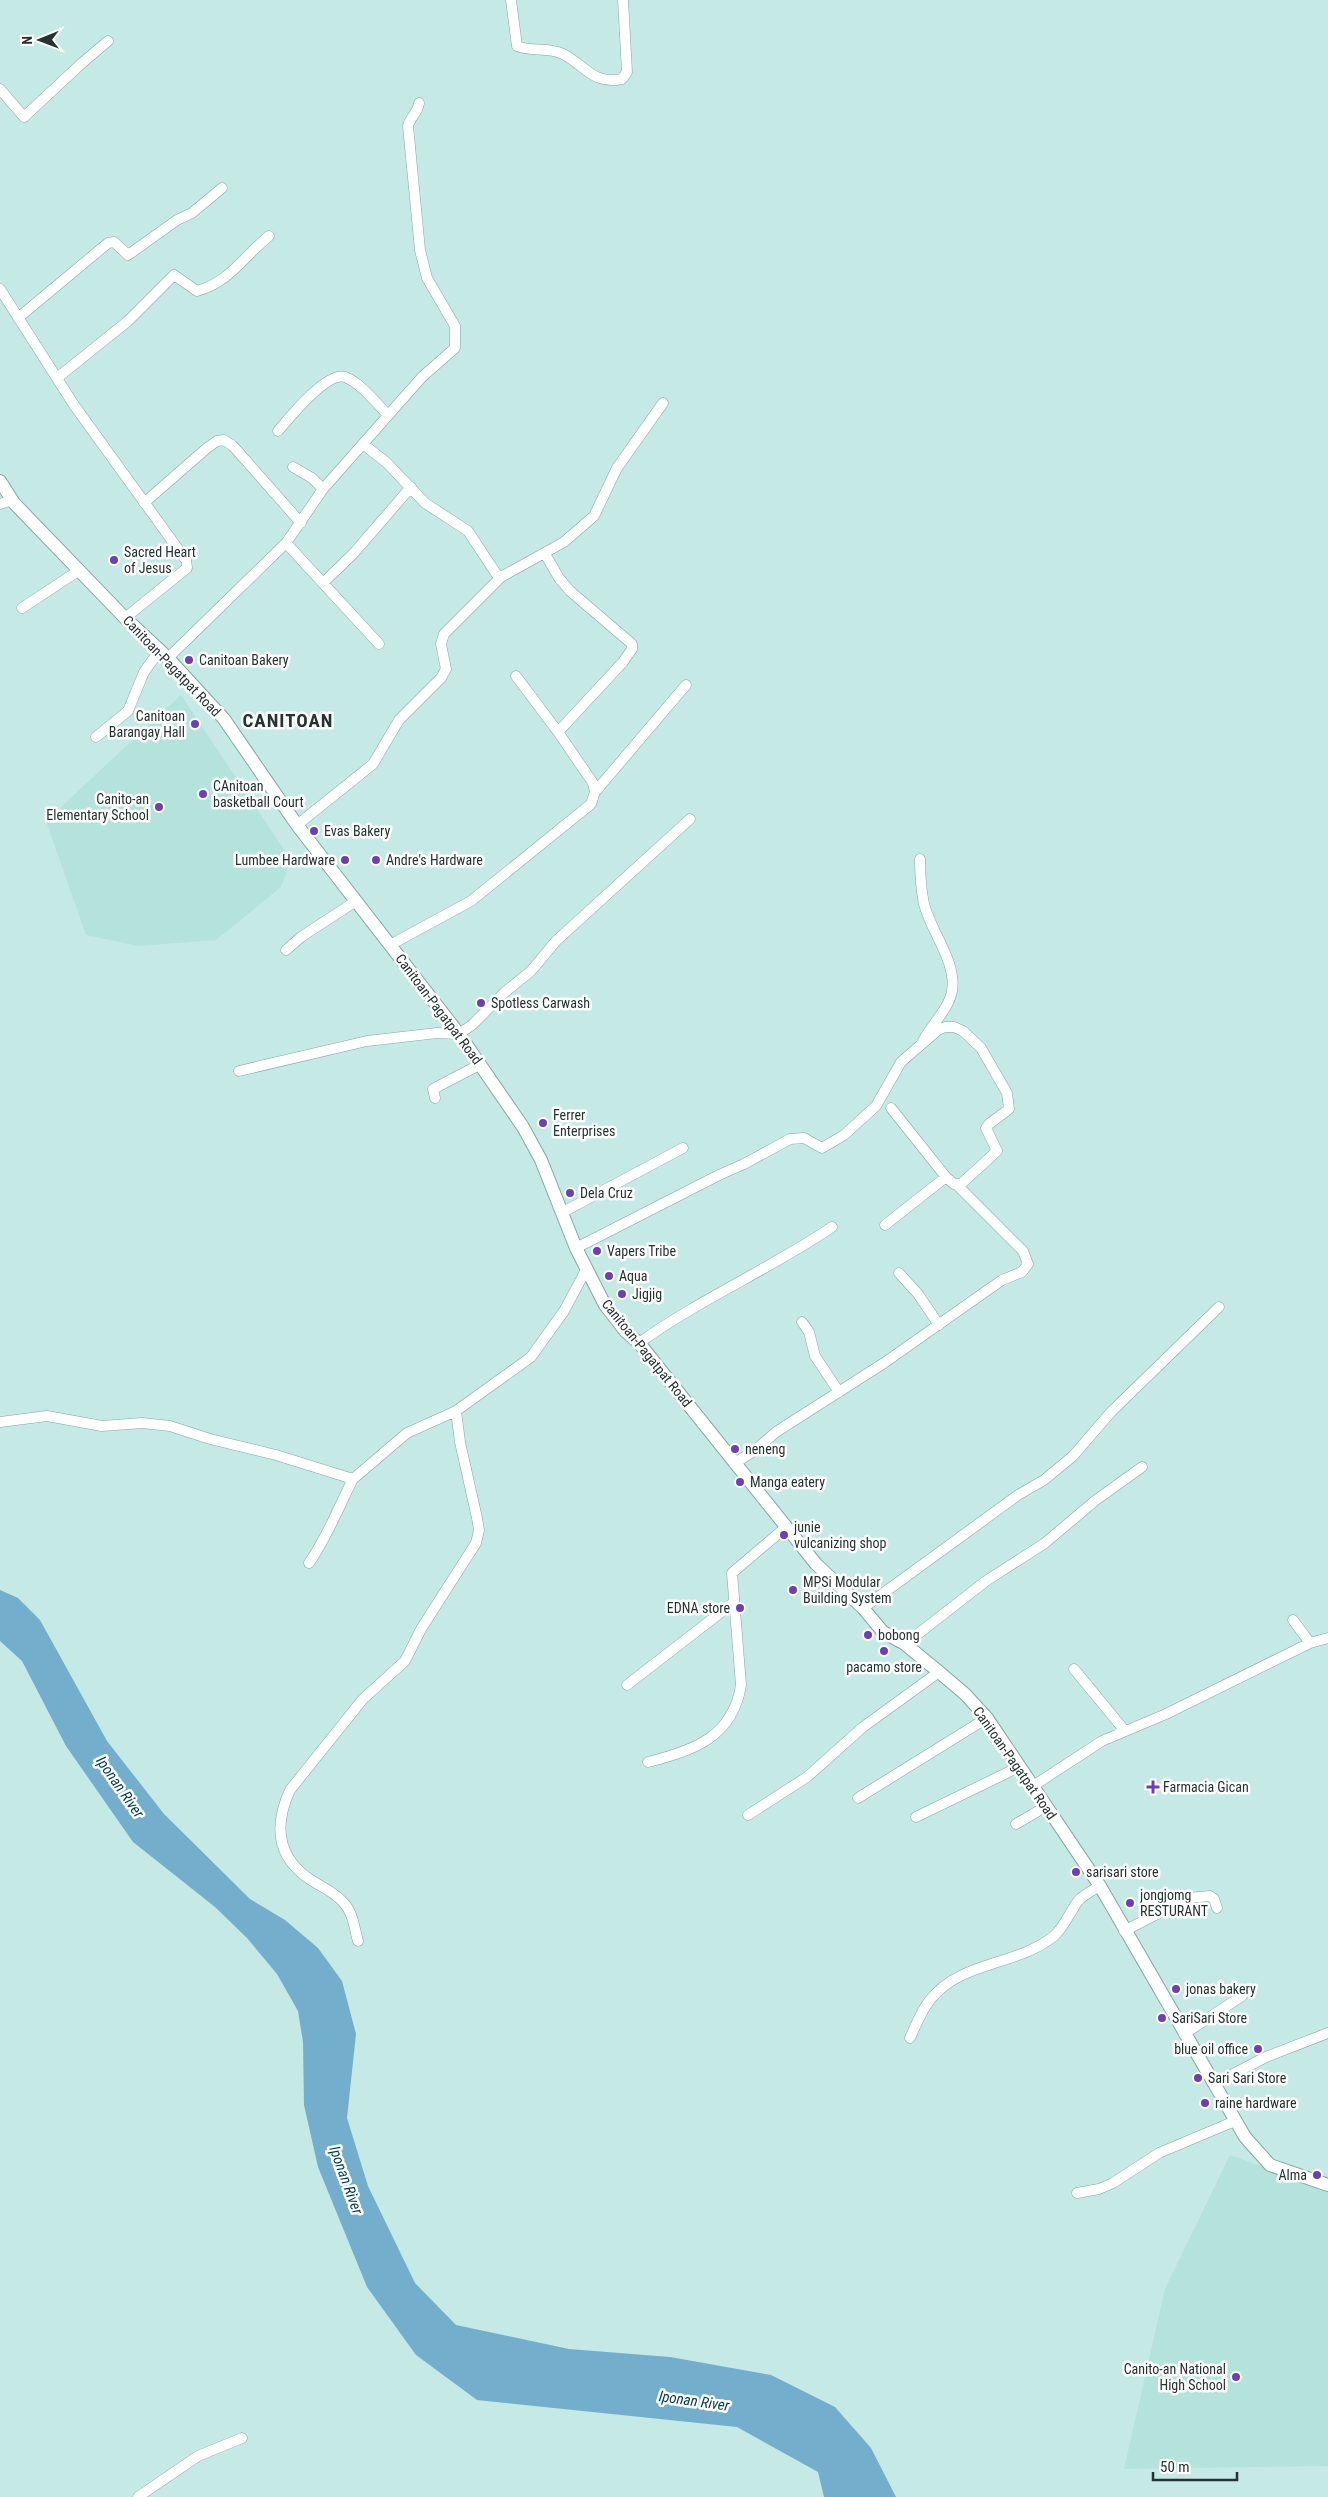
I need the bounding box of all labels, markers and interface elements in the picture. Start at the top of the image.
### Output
north arrow [15,15,65,65]
text: N [19,36,35,45]
place label: Sacred Heart of Jesus [124,544,196,576]
marker: Sacred Heart of Jesus [108,554,120,566]
street label: Canitoan-Pagatpat Road [120,612,224,720]
place label: Canitoan Bakery [199,652,289,668]
marker: Canitoan Bakery [183,654,195,666]
place label: Canitoan Barangay Hall [109,708,185,740]
district label: CANITOAN [243,709,333,732]
marker: Canitoan Barangay Hall [189,718,201,730]
place label: CAnitoan basketball Court [213,778,304,810]
marker: CAnitoan basketball Court [197,788,209,800]
place label: Canito-an Elementary School [46,791,149,823]
marker: Canito-an Elementary School [153,801,165,813]
place label: Evas Bakery [324,823,390,839]
marker: Evas Bakery [308,825,320,837]
place label: Lumbee Hardware [235,852,335,868]
place label: Andre's Hardware [386,852,483,868]
marker: Lumbee Hardware [339,854,351,866]
marker: Andre's Hardware [370,854,382,866]
street label: Canitoan-Pagatpat Road [392,951,486,1067]
place label: Spotless Carwash [491,995,590,1011]
marker: Spotless Carwash [475,997,487,1009]
place label: Ferrer Enterprises [553,1107,615,1139]
marker: Ferrer Enterprises [537,1117,549,1129]
place label: Dela Cruz [580,1185,633,1201]
marker: Dela Cruz [564,1187,576,1199]
place label: Vapers Tribe [607,1243,676,1259]
marker: Vapers Tribe [591,1245,603,1257]
place label: Aqua [619,1268,648,1284]
marker: Aqua [603,1270,615,1282]
place label: Jigjig [632,1286,662,1302]
marker: Jigjig [616,1288,628,1300]
street label: Canitoan-Pagatpat Road [599,1296,695,1410]
place label: neneng [745,1441,785,1457]
marker: neneng [729,1443,741,1455]
place label: Manga eatery [750,1474,825,1490]
marker: Manga eatery [734,1476,746,1488]
place label: junie vulcanizing shop [793,1519,887,1551]
marker: junie vulcanizing shop [778,1529,790,1541]
place label: MPSi Modular Building System [803,1574,892,1606]
marker: MPSi Modular Building System [787,1584,799,1596]
place label: EDNA store [667,1600,730,1616]
marker: EDNA store [734,1602,746,1614]
place label: bobong [878,1627,920,1643]
marker: bobong [862,1629,874,1641]
marker: pacamo store [878,1645,890,1657]
place label: pacamo store [846,1659,922,1675]
street label: Canitoan-Pagatpat Road [970,1704,1060,1822]
water label: Iponan River [92,1753,148,1822]
place label: Farmacia Gican [1163,1779,1249,1795]
marker: Farmacia Gican [1147,1781,1159,1793]
place label: sarisari store [1086,1864,1159,1880]
marker: sarisari store [1070,1866,1082,1878]
place label: jongjomg RESTURANT [1139,1887,1208,1919]
marker: jongjomg RESTURANT [1124,1897,1136,1909]
place label: jonas bakery [1185,1981,1256,1997]
marker: jonas bakery [1170,1983,1182,1995]
place label: SariSari Store [1172,2010,1248,2026]
marker: SariSari Store [1156,2012,1168,2024]
place label: blue oil office [1174,2041,1248,2057]
marker: blue oil office [1252,2043,1264,2055]
place label: Sari Sari Store [1208,2070,1287,2086]
marker: Sari Sari Store [1192,2072,1204,2084]
place label: raine hardware [1215,2095,1297,2111]
marker: raine hardware [1199,2097,1211,2109]
water label: Iponan River [325,2144,367,2217]
place label: Alma [1278,2167,1307,2183]
marker: Alma [1311,2169,1323,2181]
place label: Canito-an National High School [1124,2361,1226,2393]
marker: Canito-an National High School [1230,2371,1242,2383]
water label: Iponan River [658,2387,731,2415]
scale bar [1153,2450,1237,2482]
text: 50 m [1160,2458,1190,2476]

